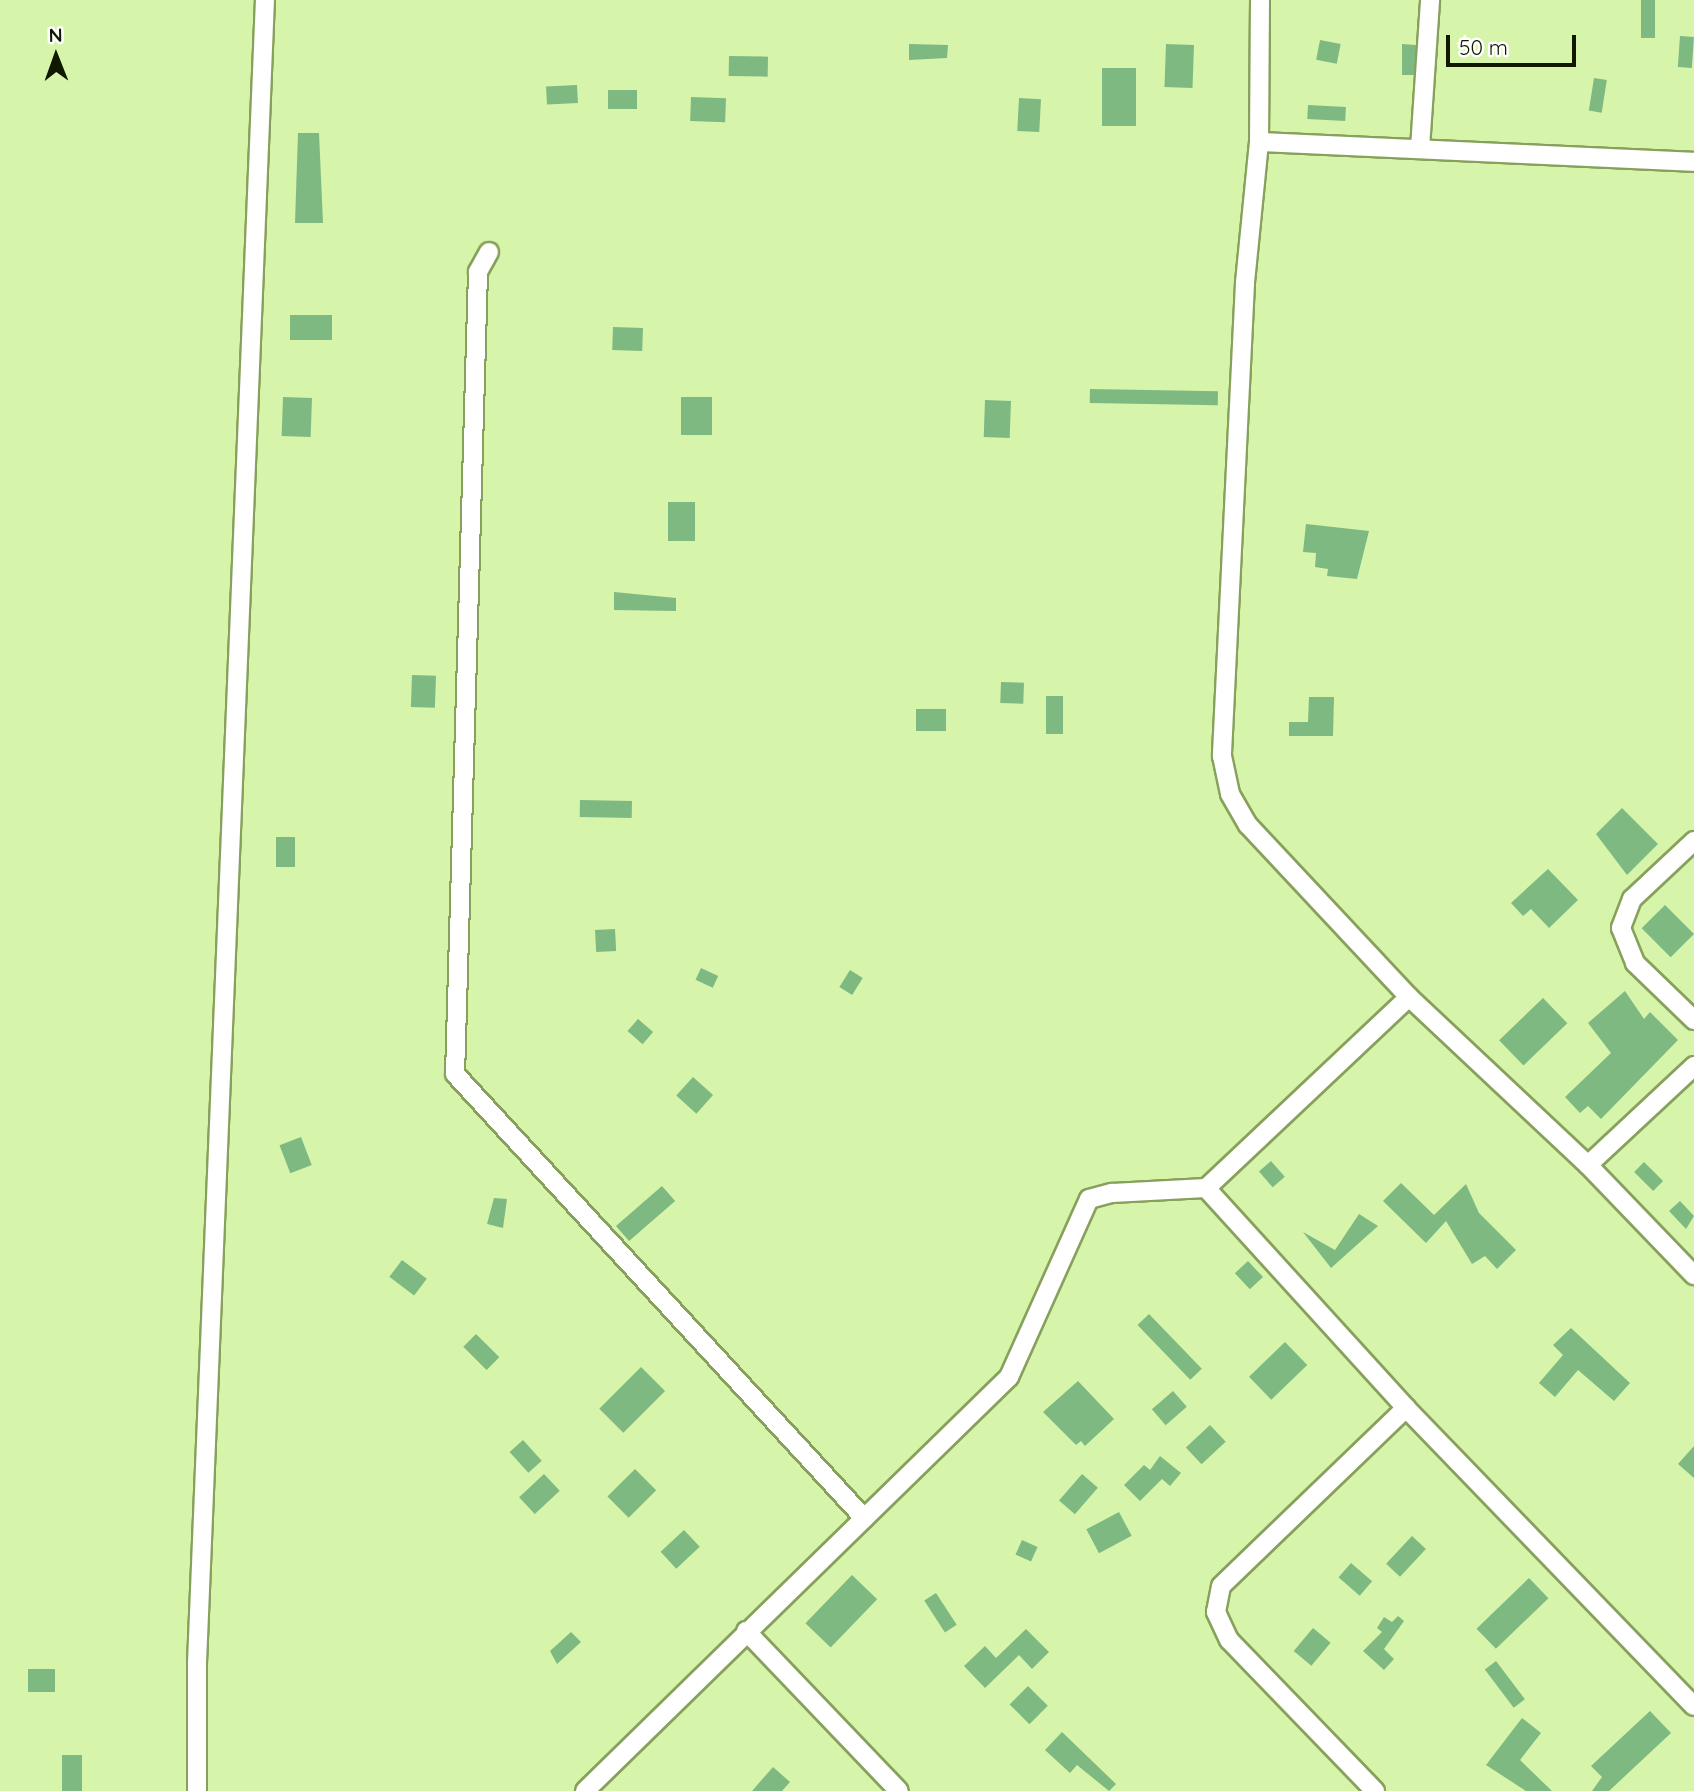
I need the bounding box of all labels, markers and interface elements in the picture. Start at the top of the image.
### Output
north arrow [21,21,91,91]
scale bar [1449,21,1578,65]
text: N [48,23,63,47]
text: 50 m [1459,34,1508,60]

